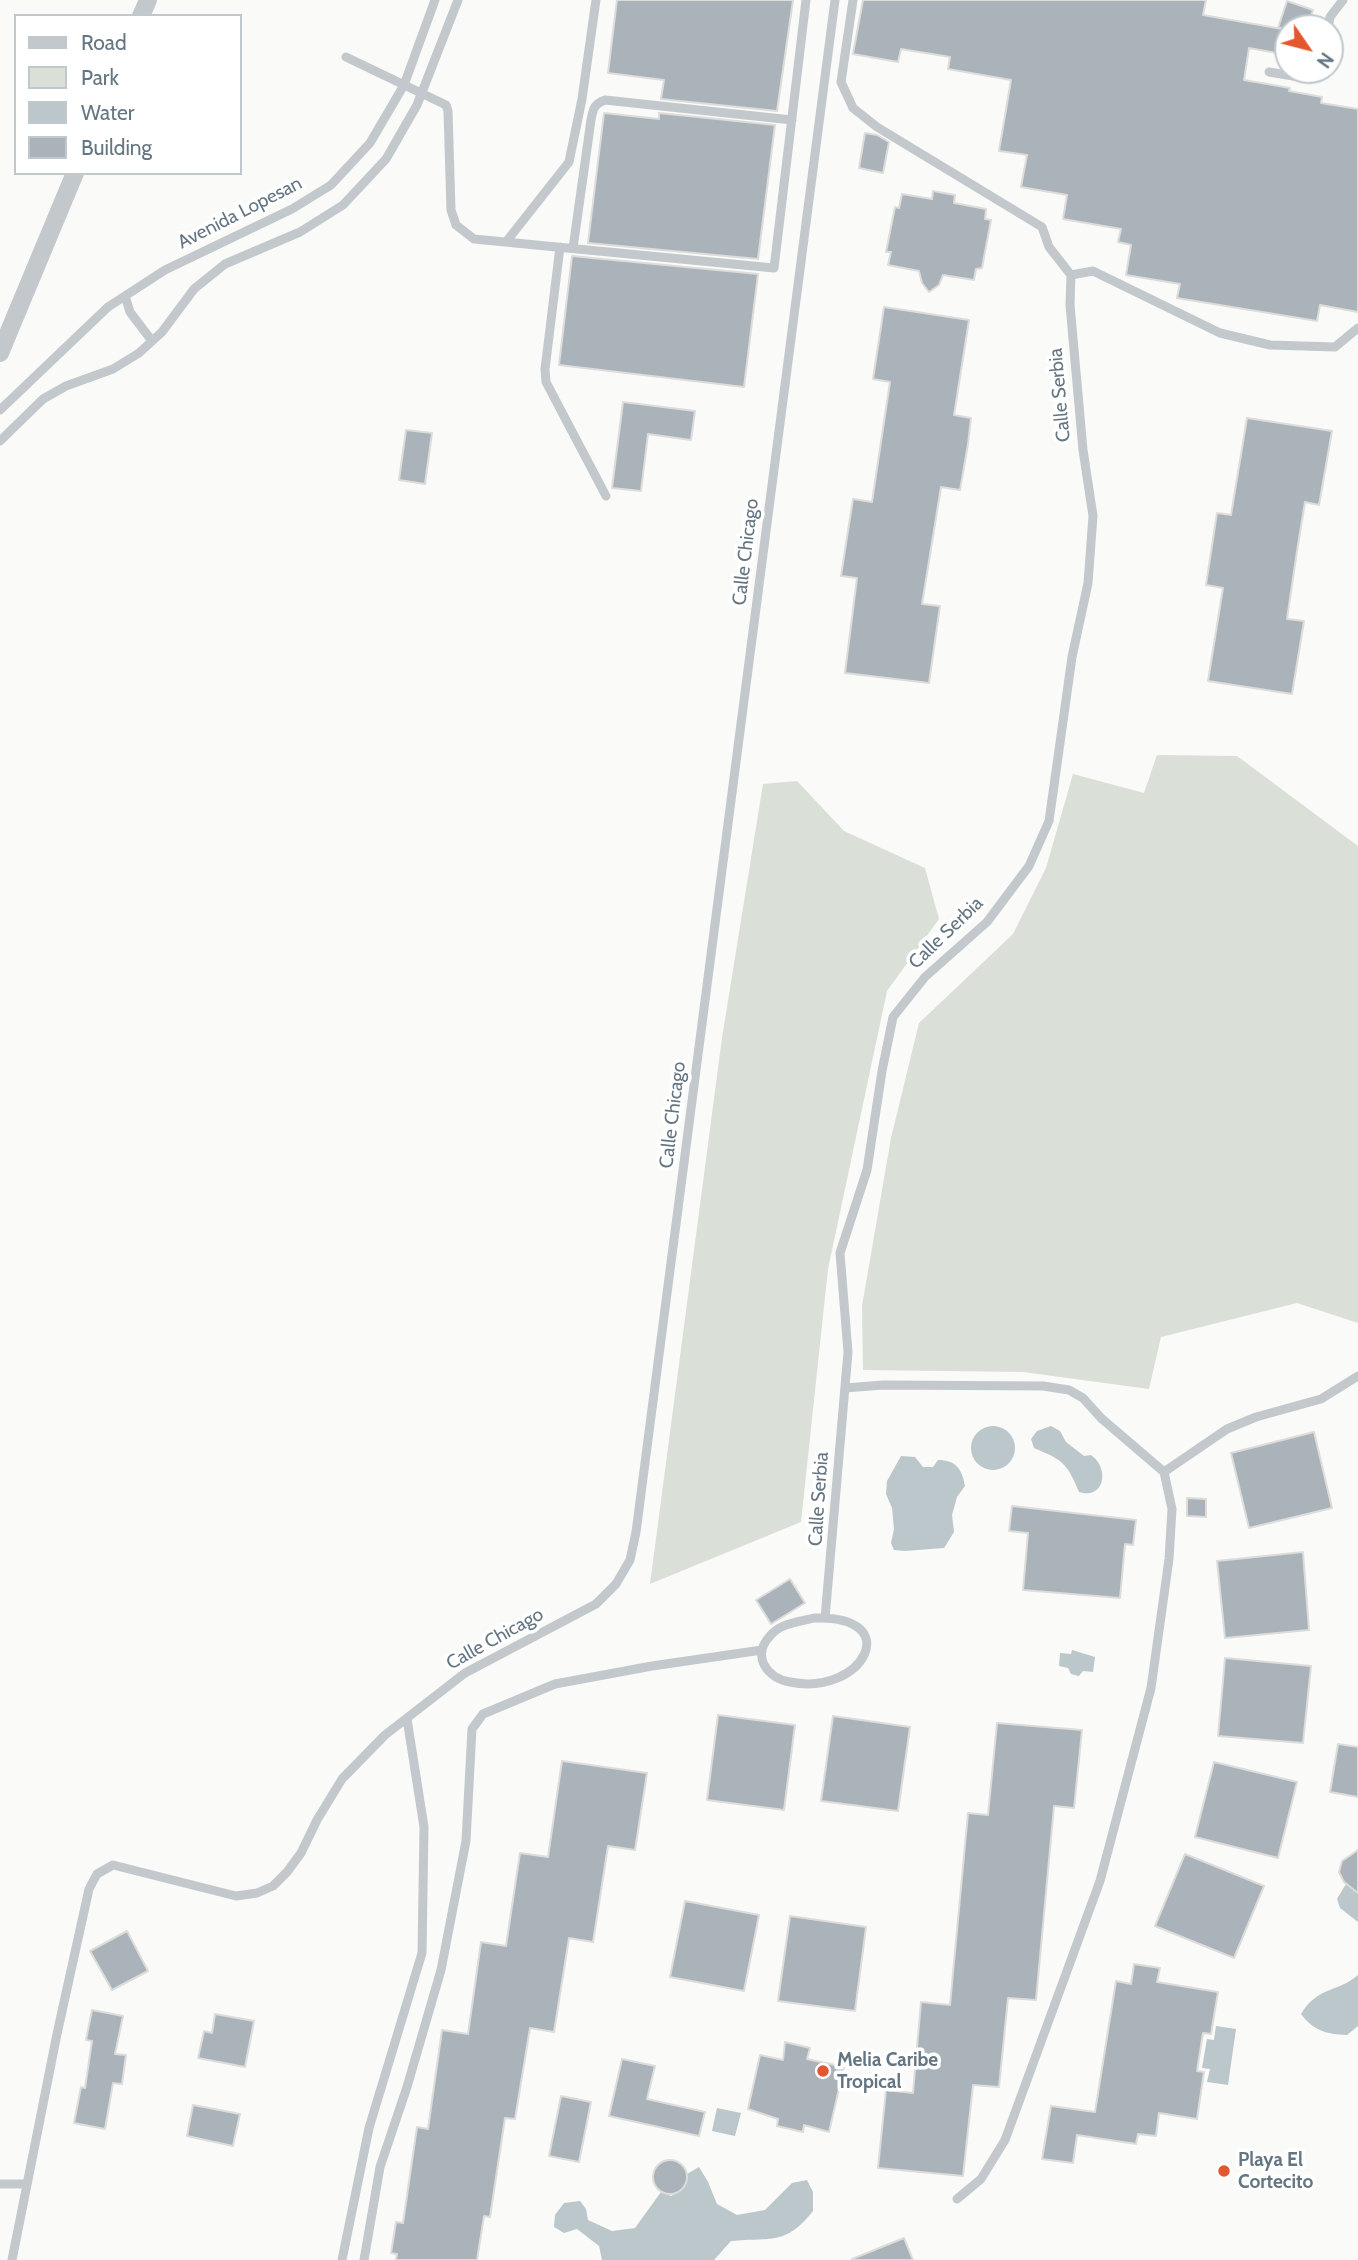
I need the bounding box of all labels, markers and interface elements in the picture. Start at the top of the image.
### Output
legend [14,14,242,175]
north arrow [1274,14,1344,84]
text: Road [81,30,127,55]
text: N [1312,48,1338,72]
text: Park [81,65,119,90]
text: Water [81,100,134,125]
text: Building [81,135,152,160]
street label: Avenida Lopesan [174,172,306,254]
street label: Calle Serbia [1045,347,1075,443]
street label: Calle Chicago [728,497,764,607]
street label: Calle Serbia [904,892,988,974]
street label: Calle Chicago [655,1060,691,1170]
street label: Calle Serbia [804,1451,834,1547]
street label: Calle Chicago [443,1603,547,1675]
place label: Melia Caribe Tropical [837,2049,938,2093]
marker: Melia Caribe Tropical [815,2063,831,2079]
place label: Playa El Cortecito [1238,2149,1313,2193]
marker: Playa El Cortecito [1216,2163,1232,2179]

